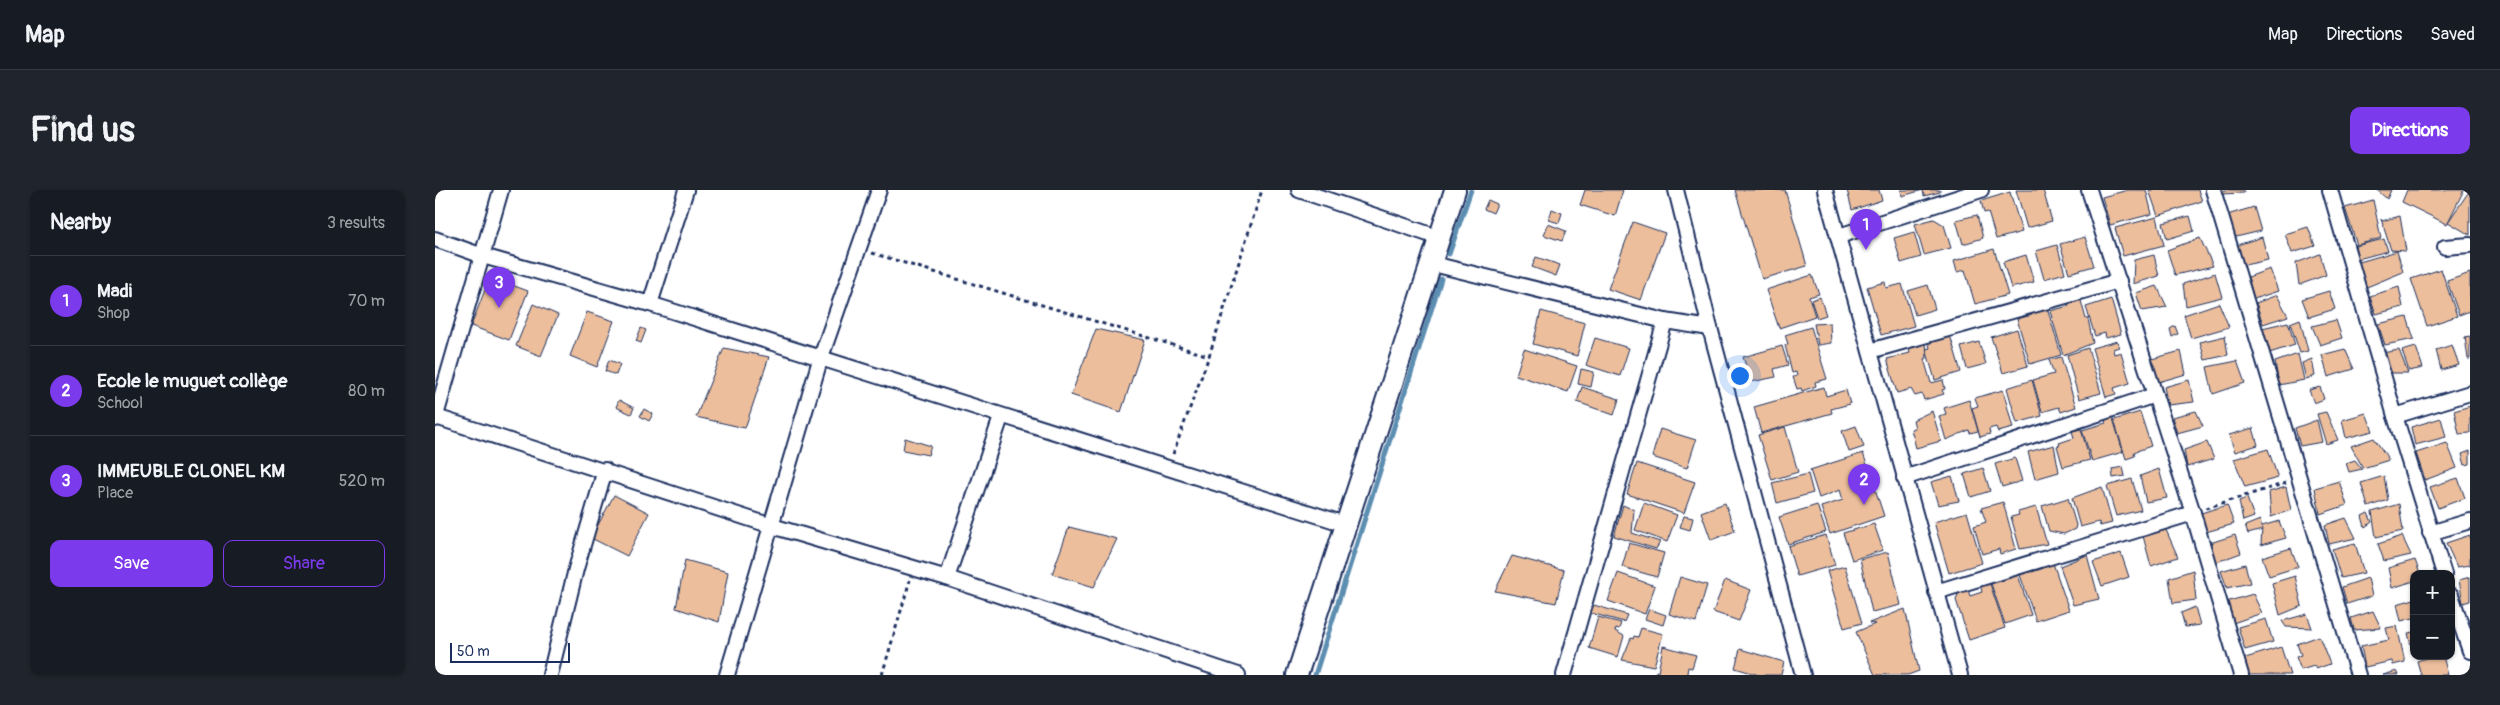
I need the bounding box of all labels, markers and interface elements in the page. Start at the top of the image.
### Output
text: Map [25,20,65,49]
text: Map [2268,23,2298,46]
text: Directions [2326,23,2402,46]
text: Saved [2430,23,2475,46]
button: Directions [2350,107,2470,154]
text: Find us [30,108,135,152]
text: Nearby [50,209,111,236]
pin: 1 [1850,209,1882,250]
text: 3 results [327,213,385,233]
pin: 3 [483,267,515,308]
text: Madi [97,279,132,303]
text: 1 [63,291,69,311]
text: 70 m [348,291,385,311]
text: Shop [97,303,130,323]
your location [1727,363,1753,389]
text: Ecole le muguet collège [97,369,287,393]
text: 2 [62,381,70,401]
text: 80 m [348,381,385,401]
text: School [97,393,143,413]
text: IMMEUBLE CLONEL KM [97,459,285,483]
pin: 2 [1848,464,1880,505]
text: 3 [62,471,70,491]
text: 520 m [339,471,385,491]
text: Place [97,483,133,503]
button: Save [50,540,213,587]
button: Share [223,540,385,587]
map controls [2410,570,2455,660]
button: + [2410,570,2455,615]
button: − [2410,615,2455,660]
scale bar [450,640,570,663]
text: 50 m [457,643,490,660]

